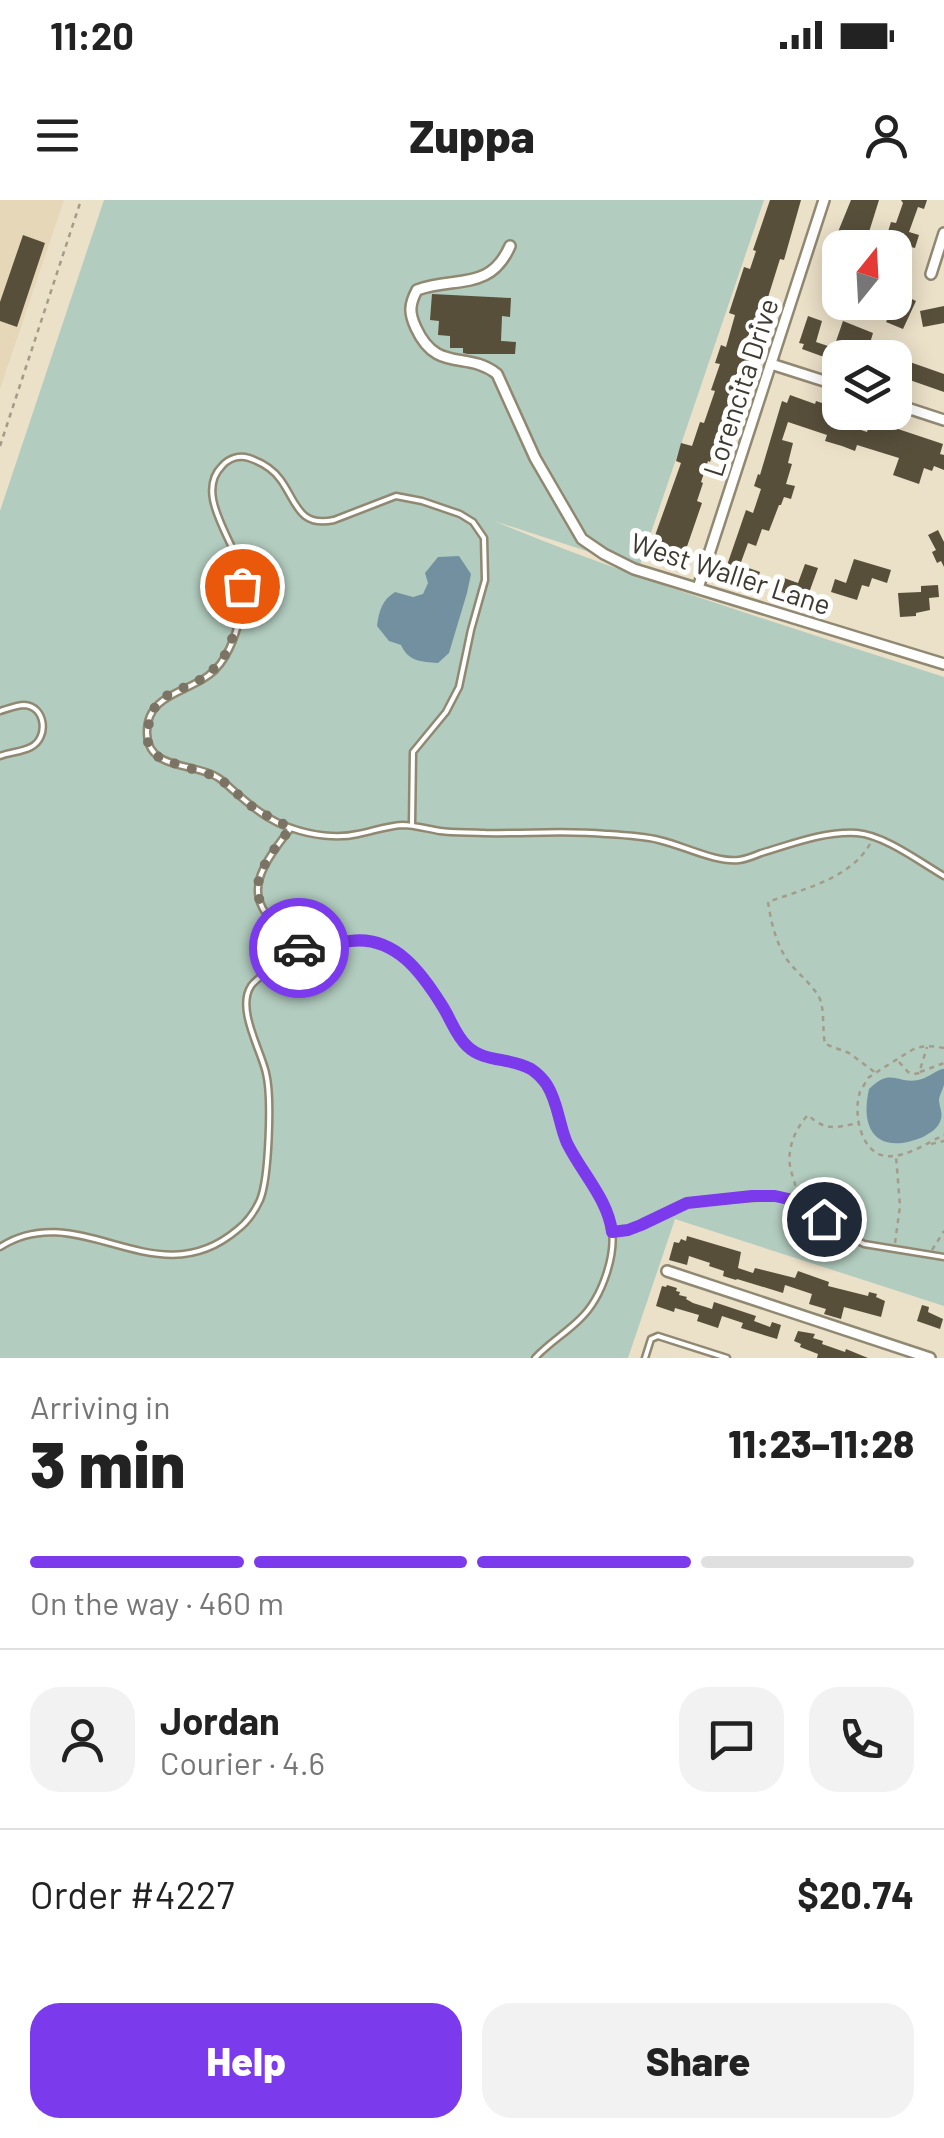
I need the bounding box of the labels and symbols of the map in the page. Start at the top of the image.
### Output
north arrow [822,230,912,320]
street label: Lorencita Drive [695,294,785,480]
street label: West Waller Lane [627,525,835,621]
pin [200,544,285,629]
courier [249,898,349,998]
pin [782,1177,867,1262]

